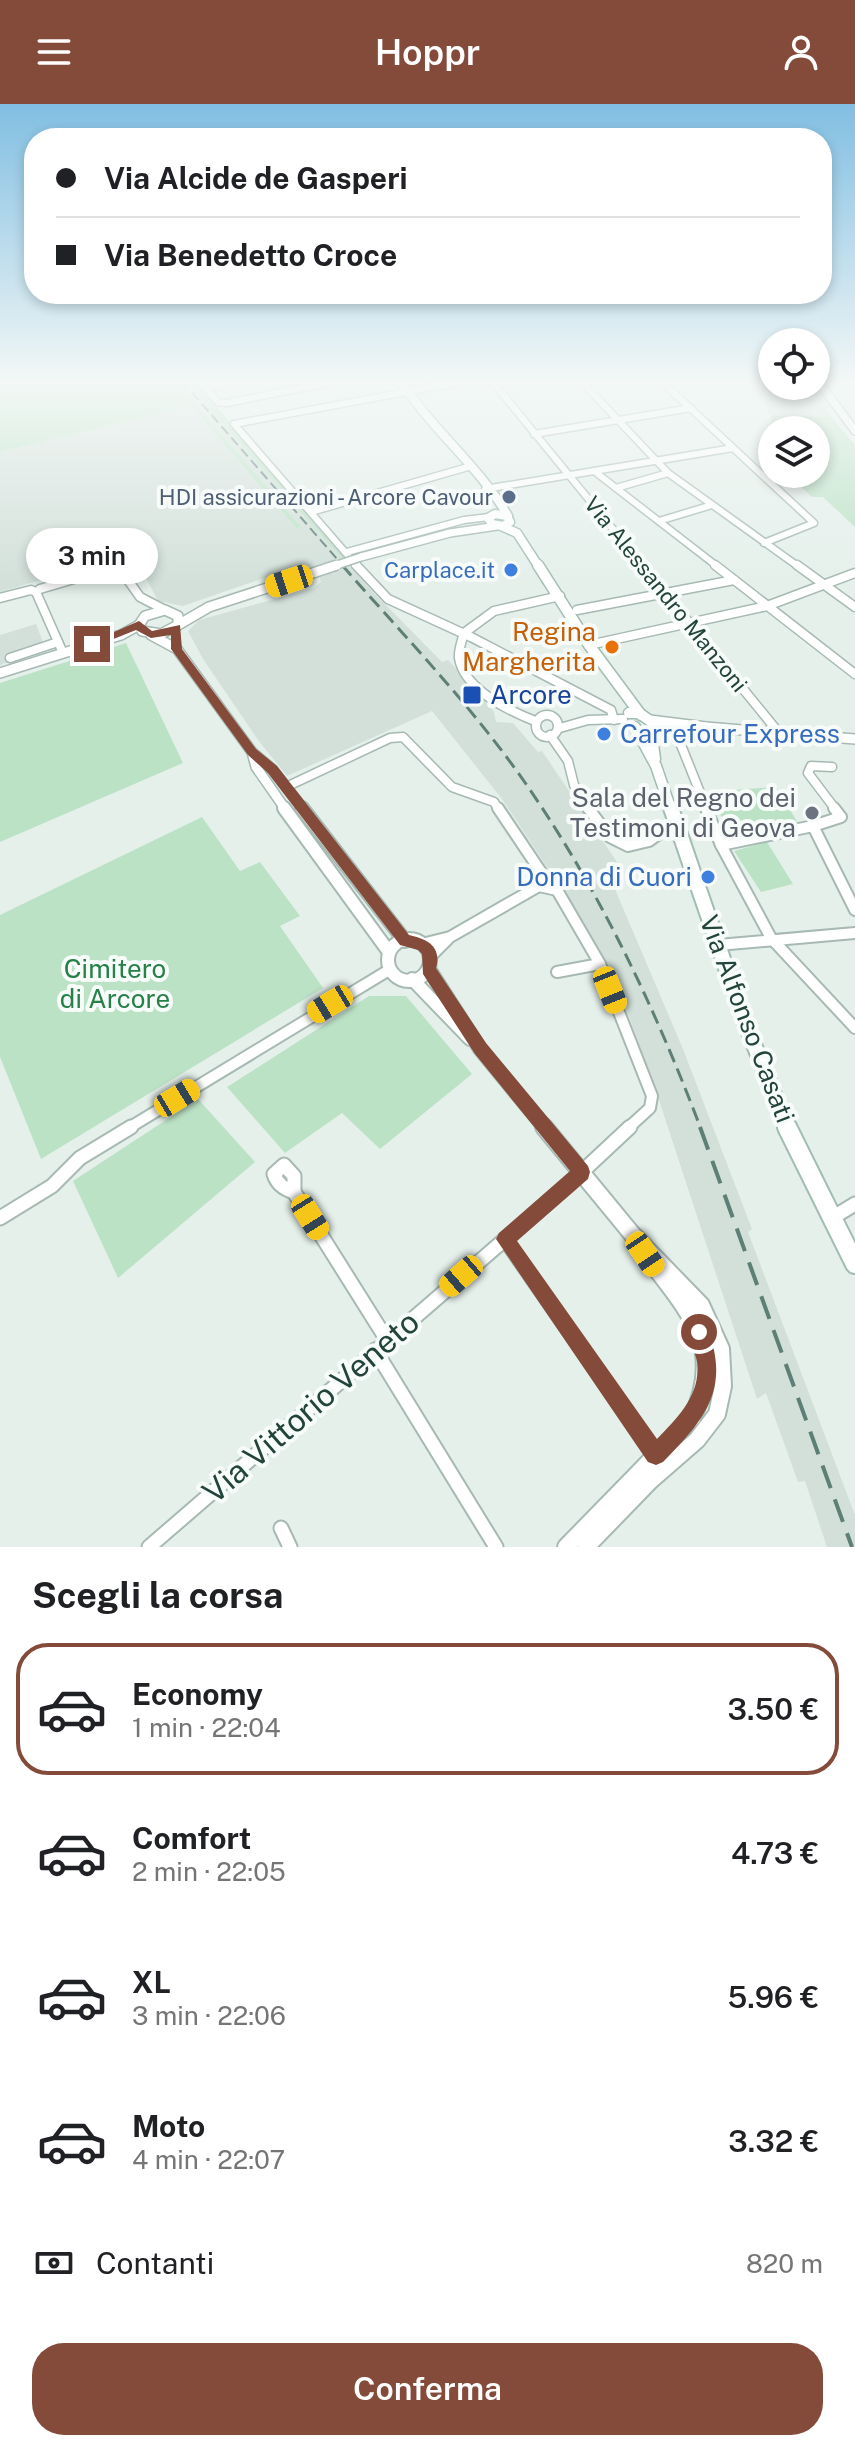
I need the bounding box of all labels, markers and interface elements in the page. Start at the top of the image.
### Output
icon: menu [32,30,76,74]
icon: person [779,30,823,74]
text: Hoppr [375,31,480,73]
text: Via Alcide de Gasperi [104,160,408,196]
text: Via Benedetto Croce [104,237,397,273]
map controls [758,328,830,488]
button: locate [758,328,830,400]
button: layers [758,416,830,488]
place label: HDI assicurazioni - Arcore Cavour [159,484,493,510]
marker: HDI assicurazioni - Arcore Cavour [500,488,518,506]
street label: Via Alessandro Manzoni [579,491,753,697]
callout: 3 min [26,528,158,584]
text: 3 min [58,540,126,571]
place label: Carplace.it [384,557,495,583]
marker: Carplace.it [502,561,520,579]
car [262,562,316,600]
place label: Regina Margherita [462,616,596,677]
route end [74,626,110,662]
marker: Regina Margherita [603,638,621,656]
place label: Arcore [490,679,572,710]
marker: Arcore [461,684,483,706]
place label: Carrefour Express [620,718,840,749]
marker: Carrefour Express [595,725,613,743]
place label: Sala del Regno dei Testimoni di Geova [570,782,796,843]
marker: Sala del Regno dei Testimoni di Geova [803,804,821,822]
place label: Donna di Cuori [516,861,692,892]
marker: Donna di Cuori [699,868,717,886]
street label: Via Alfonso Casati [694,911,801,1127]
park label: Cimitero di Arcore [60,953,170,1014]
car [590,963,630,1017]
car [303,981,357,1027]
car [150,1075,204,1121]
car [287,1190,333,1244]
car [622,1227,668,1281]
car [435,1251,487,1301]
street label: Via Vittorio Veneto [195,1303,426,1511]
route start [681,1314,717,1350]
text: Scegli la corsa [32,1574,283,1616]
icon: car [36,1673,108,1745]
text: Economy [132,1676,263,1712]
text: 3.50 € [728,1691,819,1727]
text: 1 min · 22:04 [132,1712,281,1743]
icon: car [36,1817,108,1889]
text: Comfort [132,1820,251,1856]
text: 4.73 € [731,1835,819,1871]
text: 2 min · 22:05 [132,1856,286,1887]
icon: car [36,1961,108,2033]
text: XL [132,1964,171,2000]
text: 5.96 € [727,1979,819,2015]
text: 3 min · 22:06 [132,2000,286,2031]
icon: car [36,2105,108,2177]
text: Moto [132,2108,205,2144]
text: 3.32 € [728,2123,819,2159]
text: 4 min · 22:07 [132,2144,285,2175]
icon: cash [32,2241,76,2285]
text: Contanti [96,2245,214,2281]
text: 820 m [746,2248,823,2279]
button: Conferma [32,2343,823,2435]

